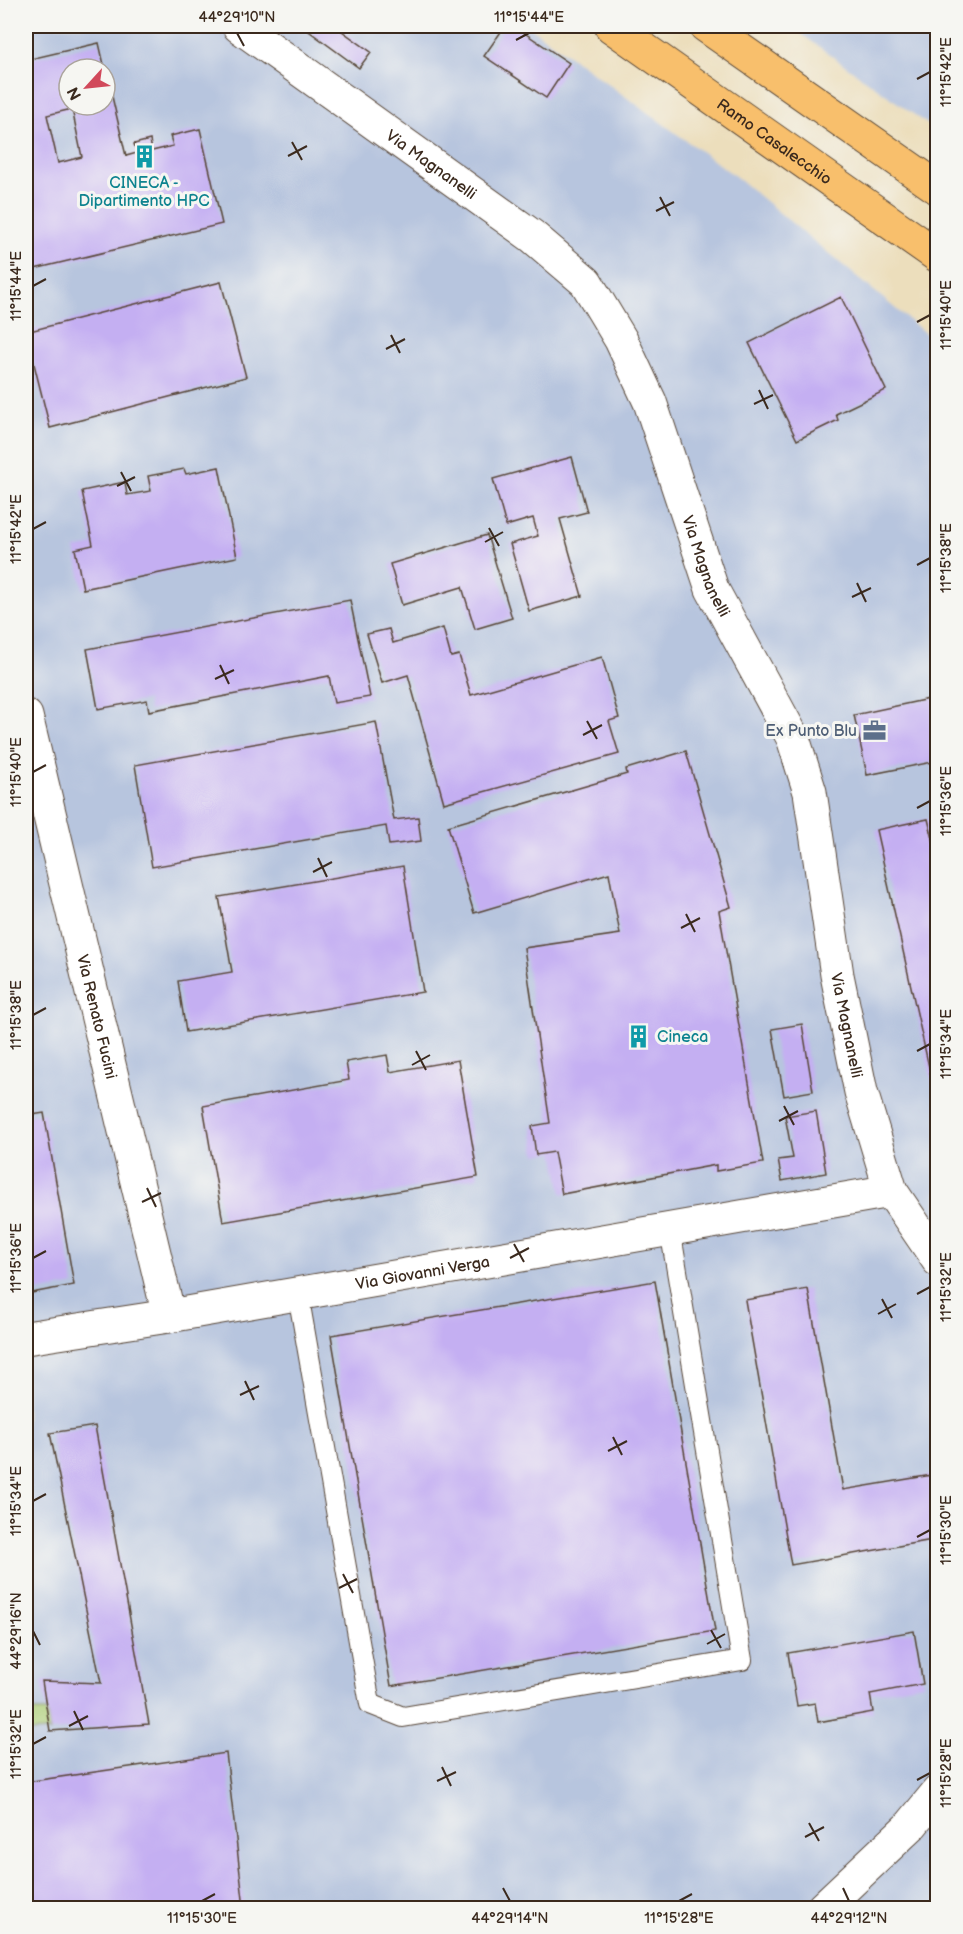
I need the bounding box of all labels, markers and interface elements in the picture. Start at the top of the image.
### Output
text: 44°29'10"N [199,8,276,27]
text: 11°15'44"E [494,8,564,27]
text: 11°15'42"E [937,37,956,107]
north arrow [57,57,117,117]
text: N [64,83,86,103]
street label: Ramo Casalecchio [713,95,835,189]
street label: Via Magnanelli [382,126,480,204]
building icon: CINECA - Dipartimento HPC [131,144,157,170]
place label: CINECA - Dipartimento HPC [78,174,210,211]
text: 11°15'44"E [7,251,26,321]
text: 11°15'40"E [937,280,956,350]
text: 11°15'42"E [7,494,26,564]
street label: Via Magnanelli [677,513,733,620]
text: 11°15'38"E [937,523,956,593]
office icon: Ex Punto Blu [862,717,888,743]
place label: Ex Punto Blu [765,722,857,741]
text: 11°15'40"E [7,737,26,807]
text: 11°15'36"E [937,766,956,836]
street label: Via Renato Fucini [72,953,120,1081]
street label: Via Magnanelli [826,971,866,1080]
text: 11°15'38"E [7,980,26,1050]
text: 11°15'34"E [937,1009,956,1079]
building icon: Cineca [626,1023,652,1049]
place label: Cineca [657,1028,708,1047]
text: 11°15'36"E [7,1223,26,1293]
text: 11°15'32"E [937,1252,956,1322]
street label: Via Giovanni Verga [354,1253,491,1295]
text: 11°15'34"E [7,1466,26,1536]
text: 11°15'30"E [937,1495,956,1565]
text: 44°29'16"N [7,1592,26,1670]
text: 11°15'32"E [7,1709,26,1779]
text: 11°15'28"E [937,1738,956,1808]
text: 11°15'30"E [167,1909,237,1928]
text: 44°29'14"N [471,1909,549,1928]
text: 11°15'28"E [644,1909,714,1928]
text: 44°29'12"N [810,1909,888,1928]

